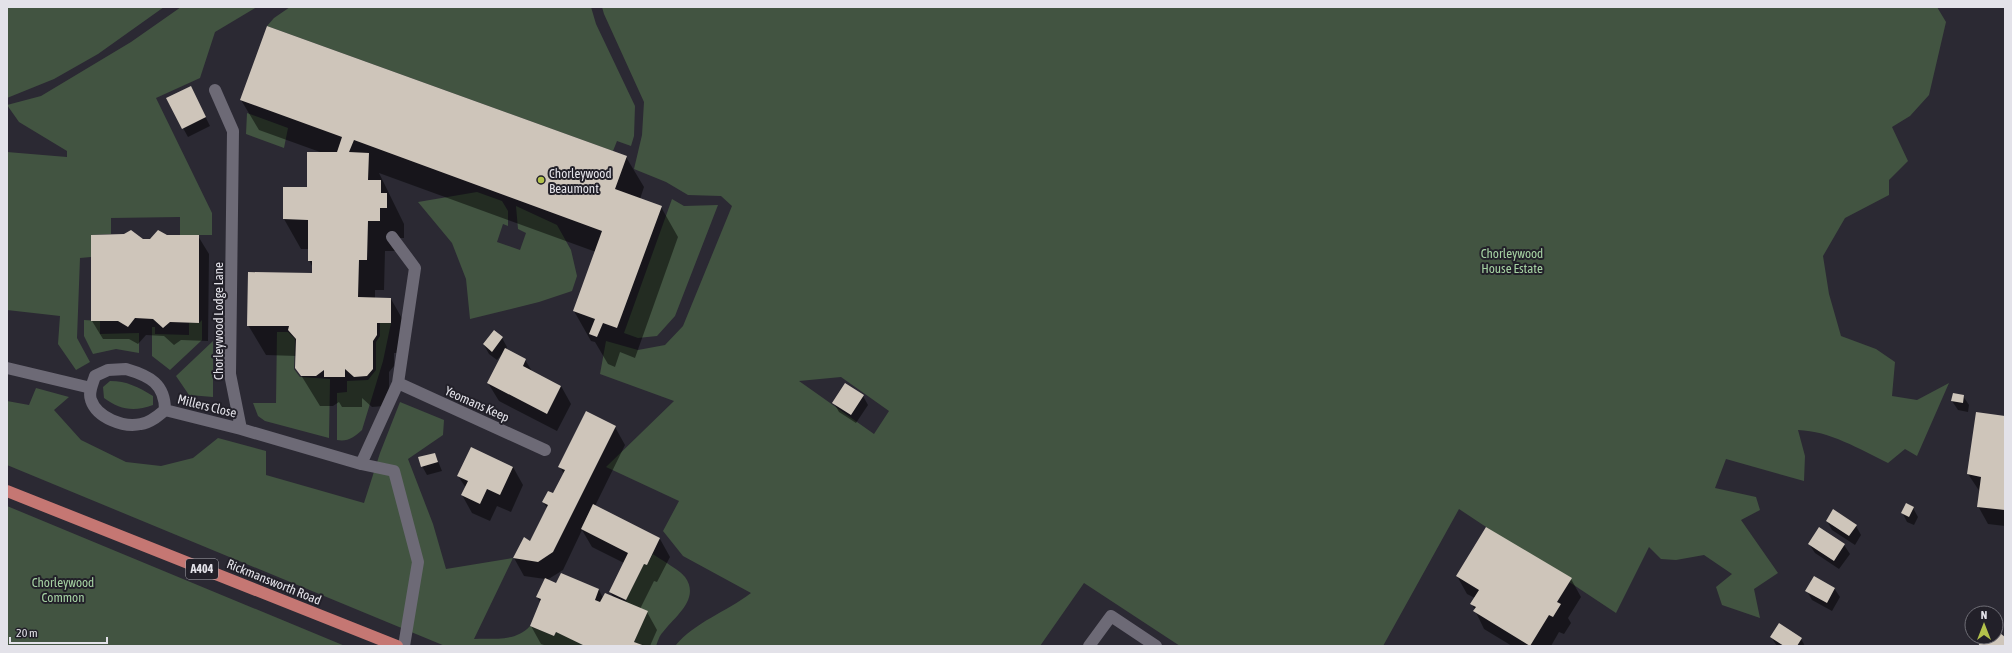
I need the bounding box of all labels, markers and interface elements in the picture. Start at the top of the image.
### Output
place label: Chorleywood Beaumont [549,166,612,196]
marker: Chorleywood Beaumont [536,175,546,185]
park label: Chorleywood House Estate [1481,246,1543,276]
street label: Chorleywood Lodge Lane [211,262,226,380]
street label: Yeomans Keep [442,383,512,425]
street label: Millers Close [176,391,238,421]
street label: Rickmansworth Road [225,556,323,608]
road number: A404 [186,559,218,579]
park label: Chorleywood Common [32,575,94,605]
north arrow [1964,605,2004,645]
text: N [1981,609,1987,621]
scale bar [10,619,107,645]
text: 20 m [16,626,38,640]

